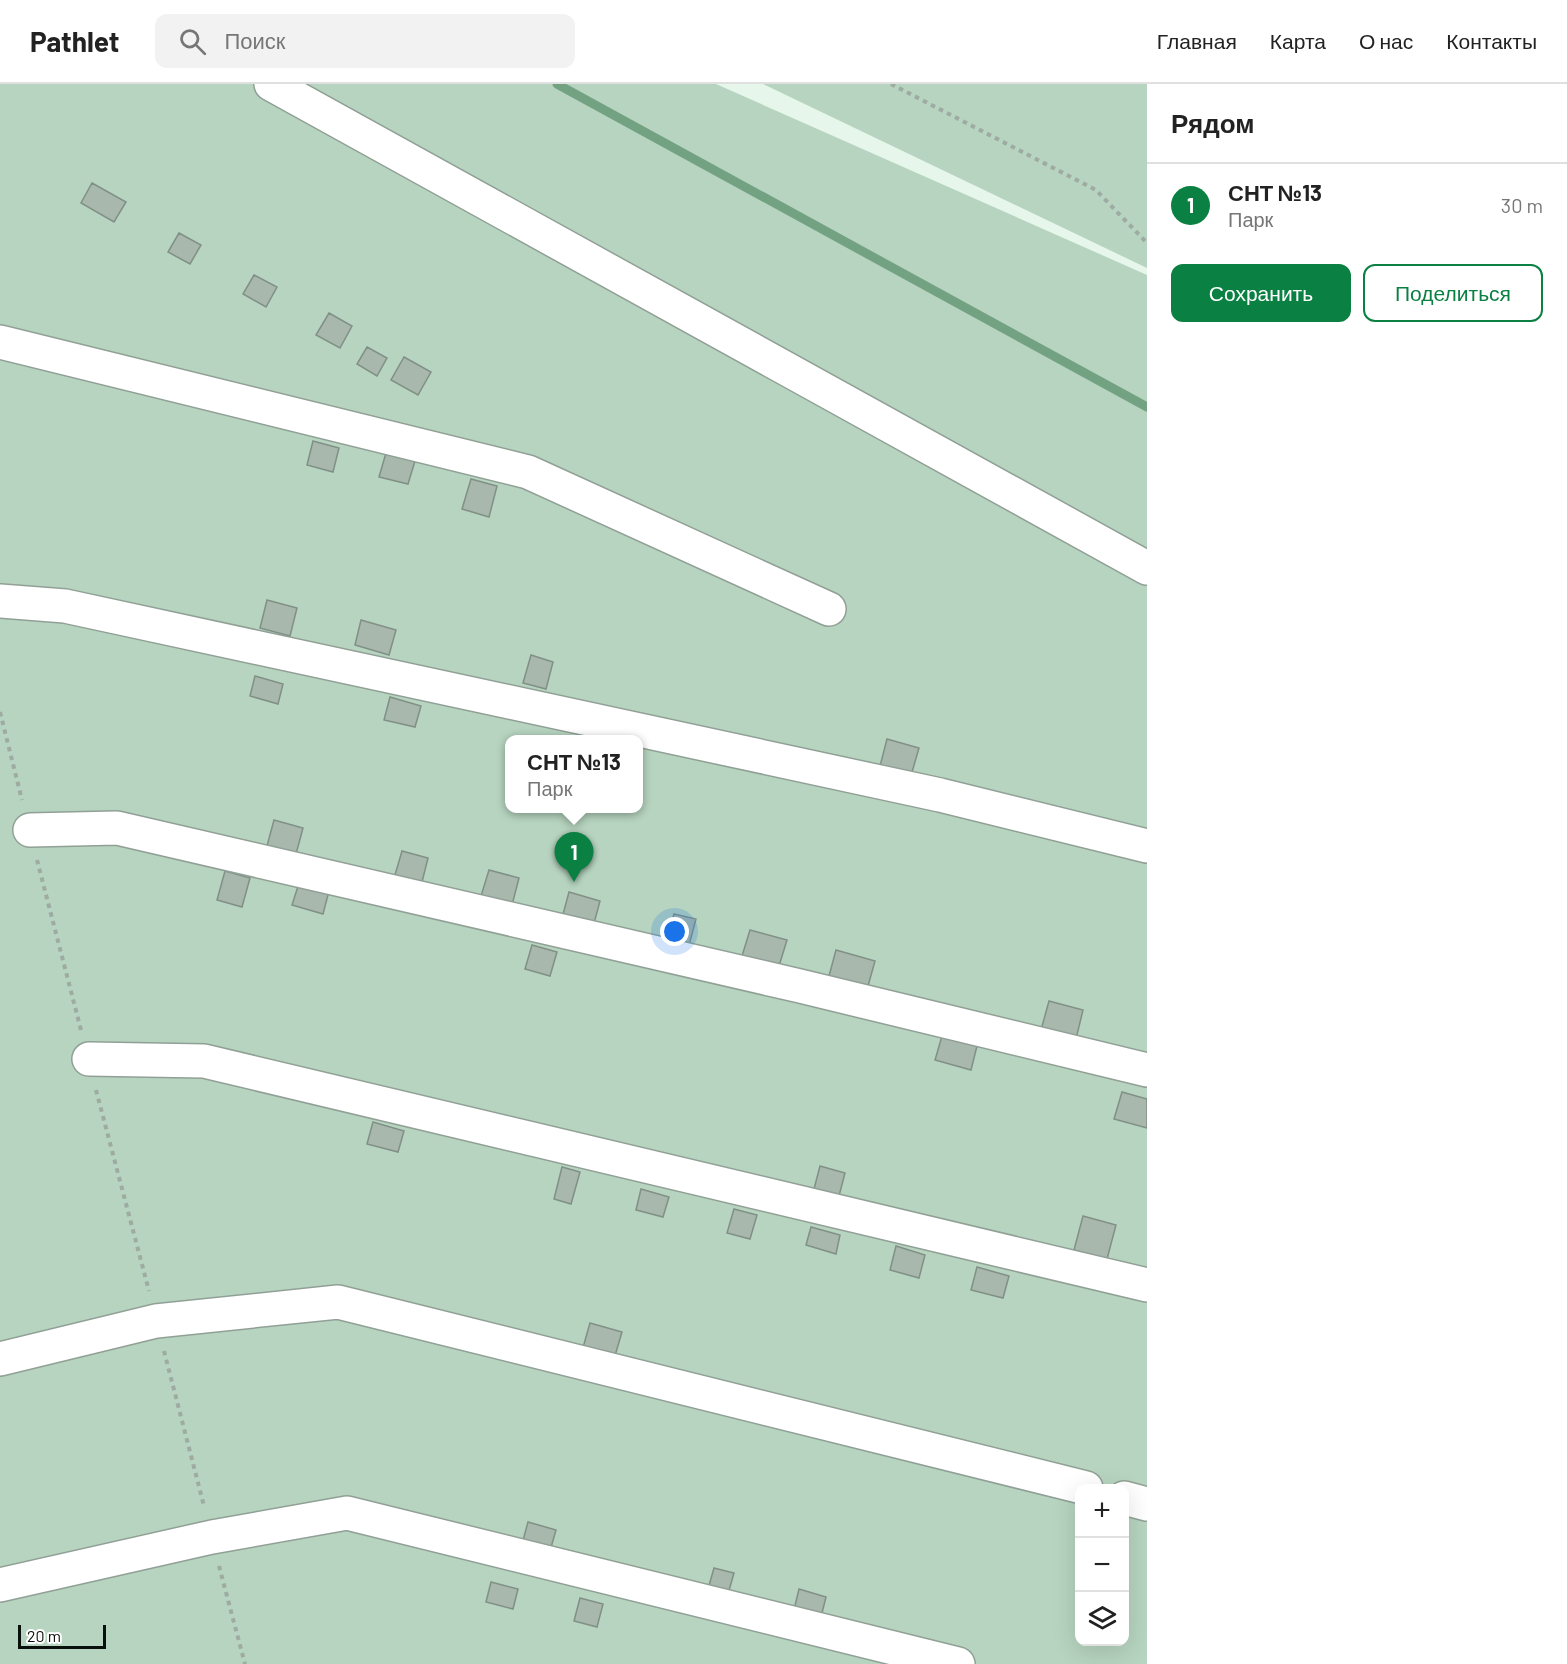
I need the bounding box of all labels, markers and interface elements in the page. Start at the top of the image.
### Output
search box [155,14,575,68]
text: Pathlet [30,24,119,58]
icon: search [176,25,209,58]
text: Поиск [224,27,285,53]
text: Главная [1157,28,1237,53]
text: Карта [1270,28,1326,53]
text: О нас [1359,28,1413,53]
text: Контакты [1446,28,1537,53]
text: Рядом [1171,107,1254,138]
text: СНТ №13 [1228,179,1322,205]
text: 1 [1187,193,1194,217]
text: 30 m [1501,193,1543,217]
text: Парк [1228,207,1273,231]
button: Сохранить [1171,264,1351,322]
button: Поделиться [1363,264,1543,322]
popup [505,735,643,813]
text: СНТ №13 [527,748,621,774]
text: Парк [527,776,572,800]
pin: 1 [554,832,594,882]
your location [660,917,689,946]
map controls [1075,1484,1129,1646]
button: + [1075,1484,1129,1538]
button: − [1075,1538,1129,1592]
button: layers [1075,1592,1129,1646]
scale bar [18,1622,106,1650]
text: 20 m [27,1626,61,1645]

